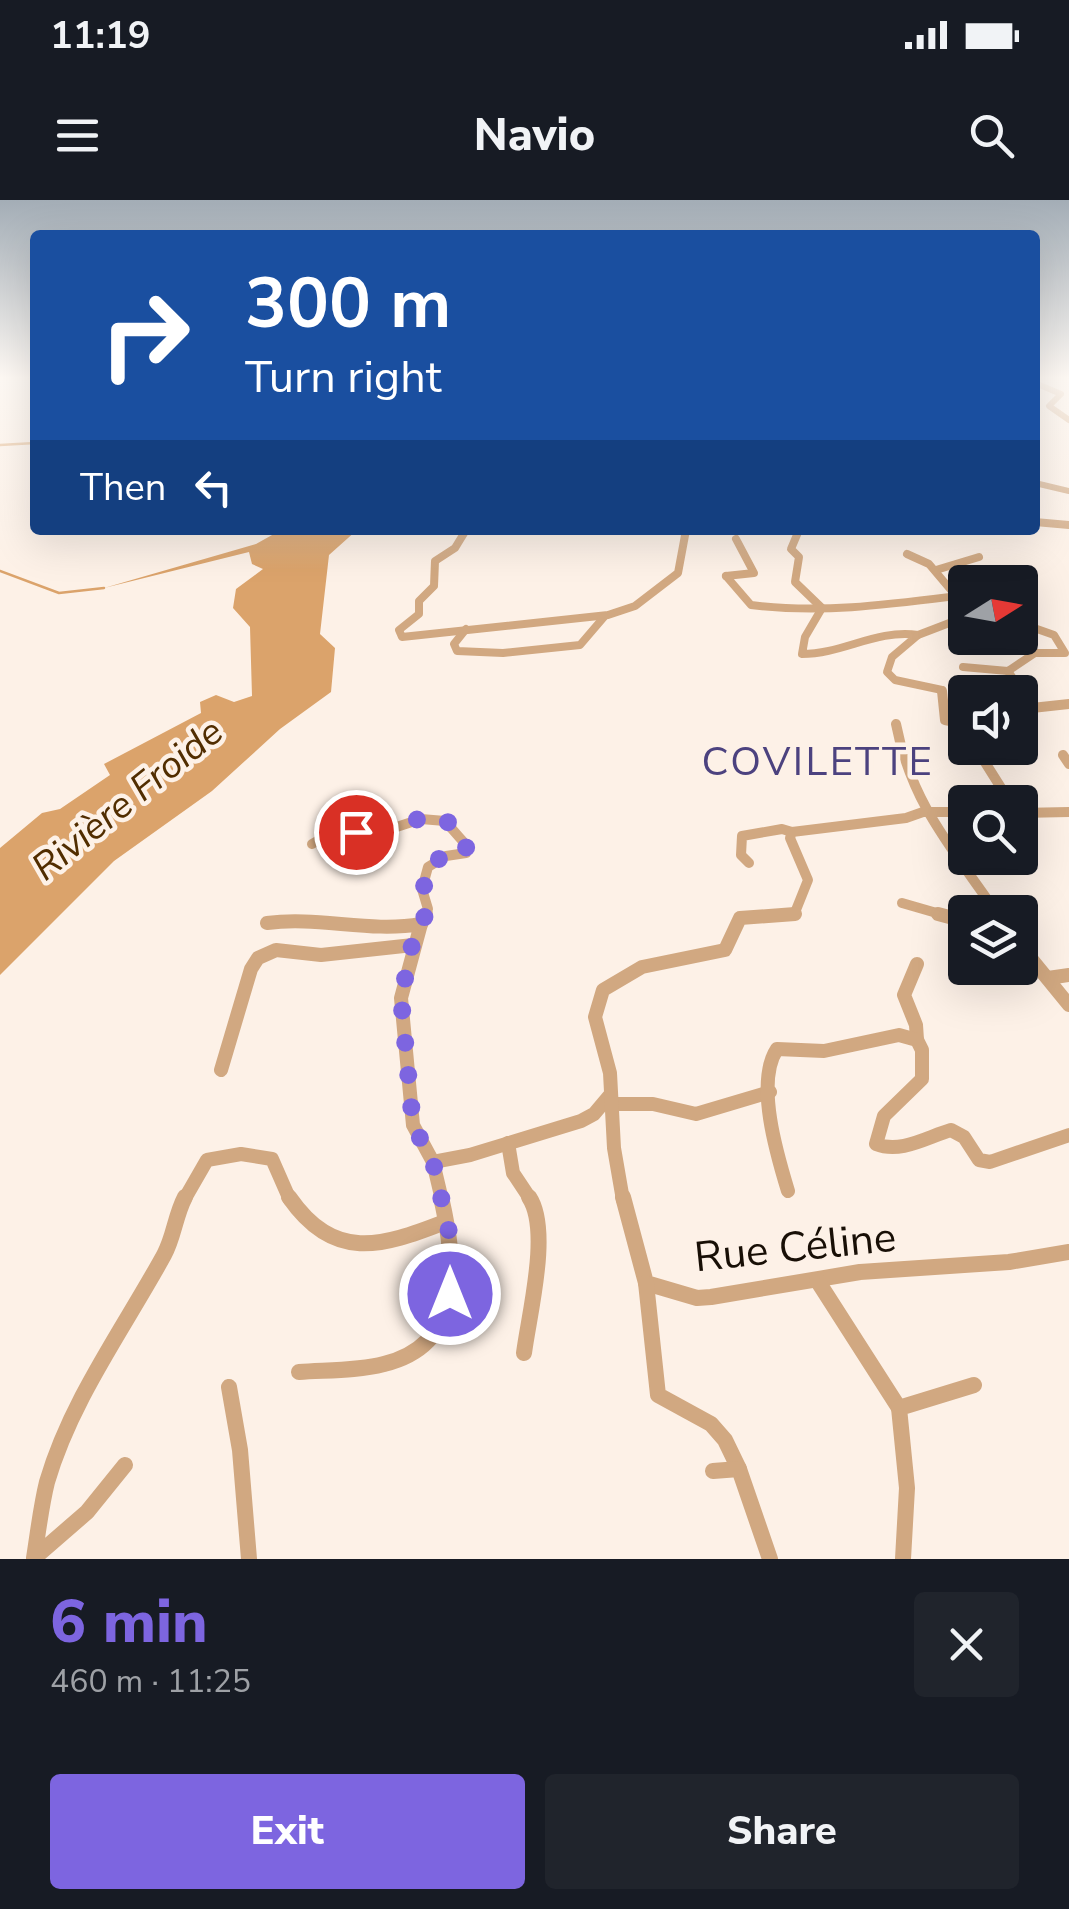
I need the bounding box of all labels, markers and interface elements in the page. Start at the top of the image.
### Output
text: 11:19 [50,10,151,61]
text: Navio [474,105,595,166]
icon: menu [50,108,105,163]
icon: search [964,108,1019,163]
text: 300 m [245,256,451,352]
icon: right [80,270,210,400]
text: Turn right [245,347,442,408]
icon: left [186,460,241,515]
text: Then [80,462,166,513]
north arrow [948,565,1038,655]
map controls [948,565,1038,985]
button: sound [948,675,1038,765]
water label: Rivière Froide [21,706,234,892]
district label: COVILETTE [702,735,934,789]
button: search [948,785,1038,875]
pin [314,790,399,875]
icon: arrive [329,805,384,860]
button: layers [948,895,1038,985]
street label: Rue Céline [692,1209,899,1286]
position arrow [398,1242,502,1346]
text: 6 min [50,1581,208,1663]
button: close [914,1592,1019,1697]
text: 460 m · 11:25 [50,1660,251,1703]
button: Exit [50,1774,525,1889]
button: Share [545,1774,1019,1889]

